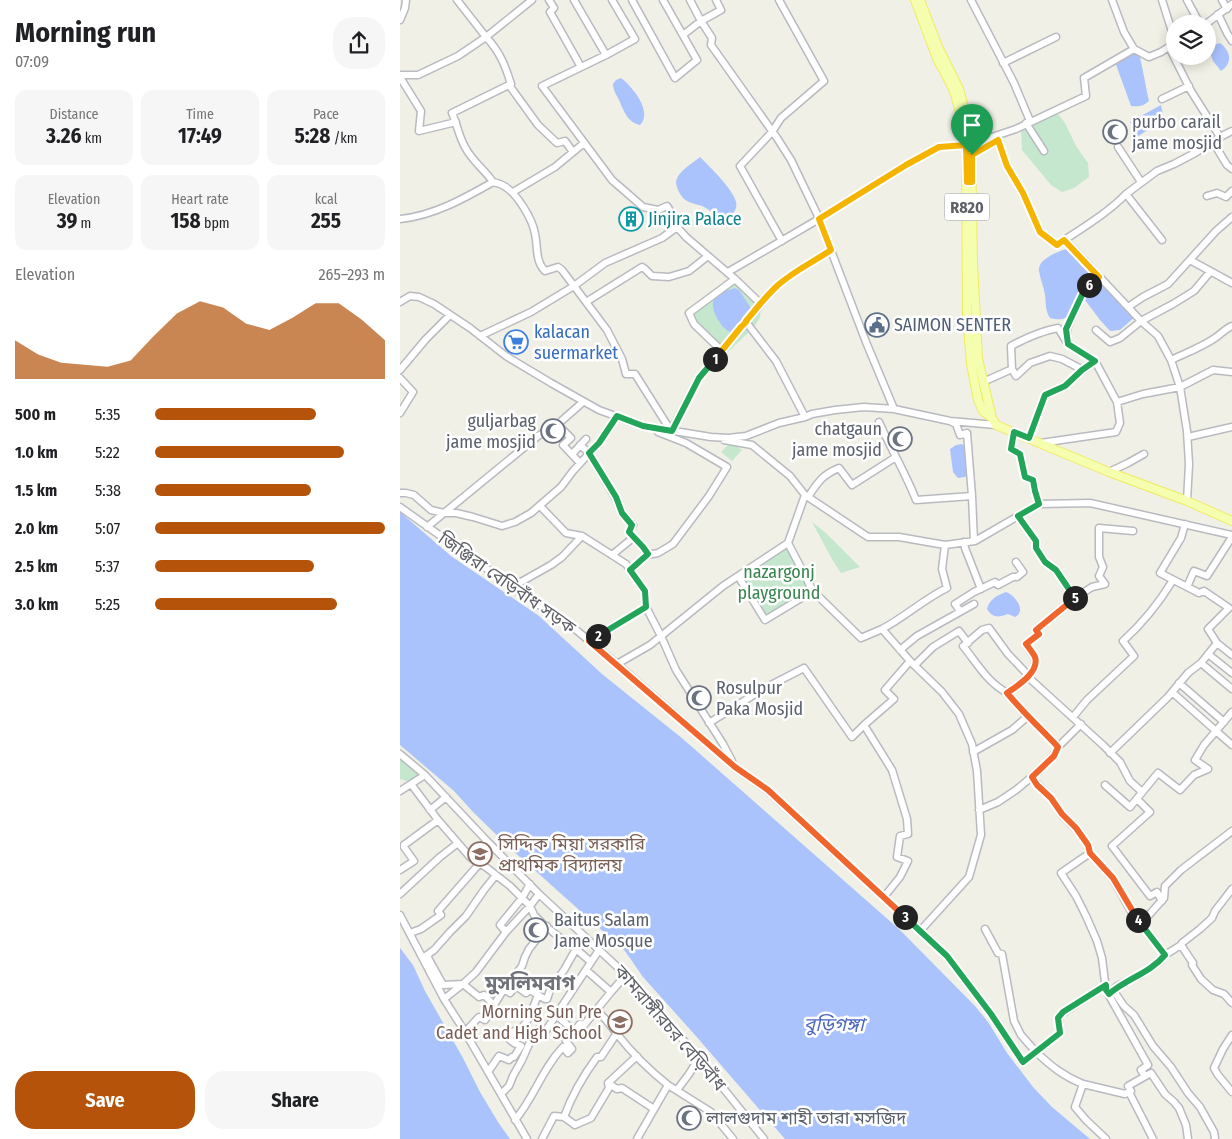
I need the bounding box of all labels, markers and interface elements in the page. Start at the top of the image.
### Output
map controls [1166,15,1216,65]
button: layers [1166,15,1216,65]
text: Morning run [15,16,156,49]
button: share [333,17,385,69]
text: 07:09 [15,52,49,71]
pin [951,104,993,155]
text: Distance [50,106,99,123]
text: Time [186,106,214,123]
text: Pace [313,106,339,123]
icon: arrive [958,111,986,139]
place label: purbo carail jame mosjid [1131,111,1222,154]
mosque icon: purbo carail jame mosjid [1102,119,1128,145]
text: 3.26 [46,123,81,149]
text: 17:49 [178,123,222,149]
text: 5:28 [294,123,330,149]
text: km [81,130,102,147]
text: /km [330,130,358,147]
text: Elevation [48,191,100,208]
text: Heart rate [171,191,229,208]
text: kcal [315,191,337,208]
road number: R820 [944,193,990,220]
building icon: Jinjira Palace [618,206,644,232]
text: 39 [57,208,77,234]
text: 158 [170,208,201,234]
text: 255 [311,208,341,234]
place label: Jinjira Palace [648,208,742,230]
text: m [77,215,91,232]
text: bpm [201,215,230,232]
text: Elevation [15,265,75,284]
text: 265–293 m [318,265,385,284]
pin: 6 [1076,272,1102,298]
text: 6 [1086,277,1093,294]
public building icon: SAIMON SENTER [864,312,890,338]
place label: SAIMON SENTER [894,314,1011,336]
place label: kalacan suermarket [534,321,618,364]
supermarket icon: kalacan suermarket [503,329,529,355]
pin: 1 [702,346,728,372]
text: 1 [713,351,718,368]
text: 500 m [15,405,56,424]
text: 5:35 [95,405,120,424]
place label: guljarbag jame mosjid [445,410,537,453]
mosque icon: guljarbag jame mosjid [540,418,566,444]
place label: chatgaun jame mosjid [791,418,882,461]
mosque icon: chatgaun jame mosjid [887,426,913,452]
text: 1.0 km [15,443,58,462]
text: 5:22 [95,443,120,462]
text: 1.5 km [15,481,57,500]
text: 5:38 [95,481,121,500]
text: 2.0 km [15,519,58,538]
text: 5:07 [95,519,120,538]
street label: জিঞ্জিরা বেড়িবাঁধ সড়ক [433,527,580,639]
text: 2.5 km [15,557,58,576]
text: 5:37 [95,557,120,576]
park label: nazargonj playground [737,561,821,604]
pin: 5 [1062,586,1088,610]
text: 5 [1072,590,1079,607]
text: 3.0 km [15,595,58,614]
text: 5:25 [95,595,120,614]
pin: 2 [586,624,610,648]
text: 2 [595,628,602,645]
place label: Rosulpur Paka Mosjid [716,677,803,720]
mosque icon: Rosulpur Paka Mosjid [686,685,712,711]
place label: সিদ্দিক মিয়া সরকারি প্রাথমিক বিদ্যালয় [497,833,645,876]
school or university icon: সিদ্দিক মিয়া সরকারি প্রাথমিক বিদ্যালয় [467,841,493,867]
pin: 3 [892,904,918,930]
pin: 4 [1126,908,1150,932]
place label: Baitus Salam Jame Mosque [554,909,653,952]
text: 3 [902,909,909,926]
text: 4 [1135,912,1142,929]
mosque icon: Baitus Salam Jame Mosque [523,917,549,943]
street label: কামরাঙ্গীরচর বেড়িবাঁধ [609,960,731,1096]
district label: মুসলিমবাগ [484,971,575,995]
place label: Morning Sun Pre Cadet and High School [436,1001,602,1044]
school or university icon: Morning Sun Pre Cadet and High School [607,1009,633,1035]
water label: বুড়িগঙ্গা [804,1013,868,1036]
button: Save [15,1071,195,1129]
button: Share [205,1071,385,1129]
mosque icon: লালগুদাম শাহী তারা মসজিদ [676,1105,702,1131]
place label: লালগুদাম শাহী তারা মসজিদ [705,1107,907,1129]

